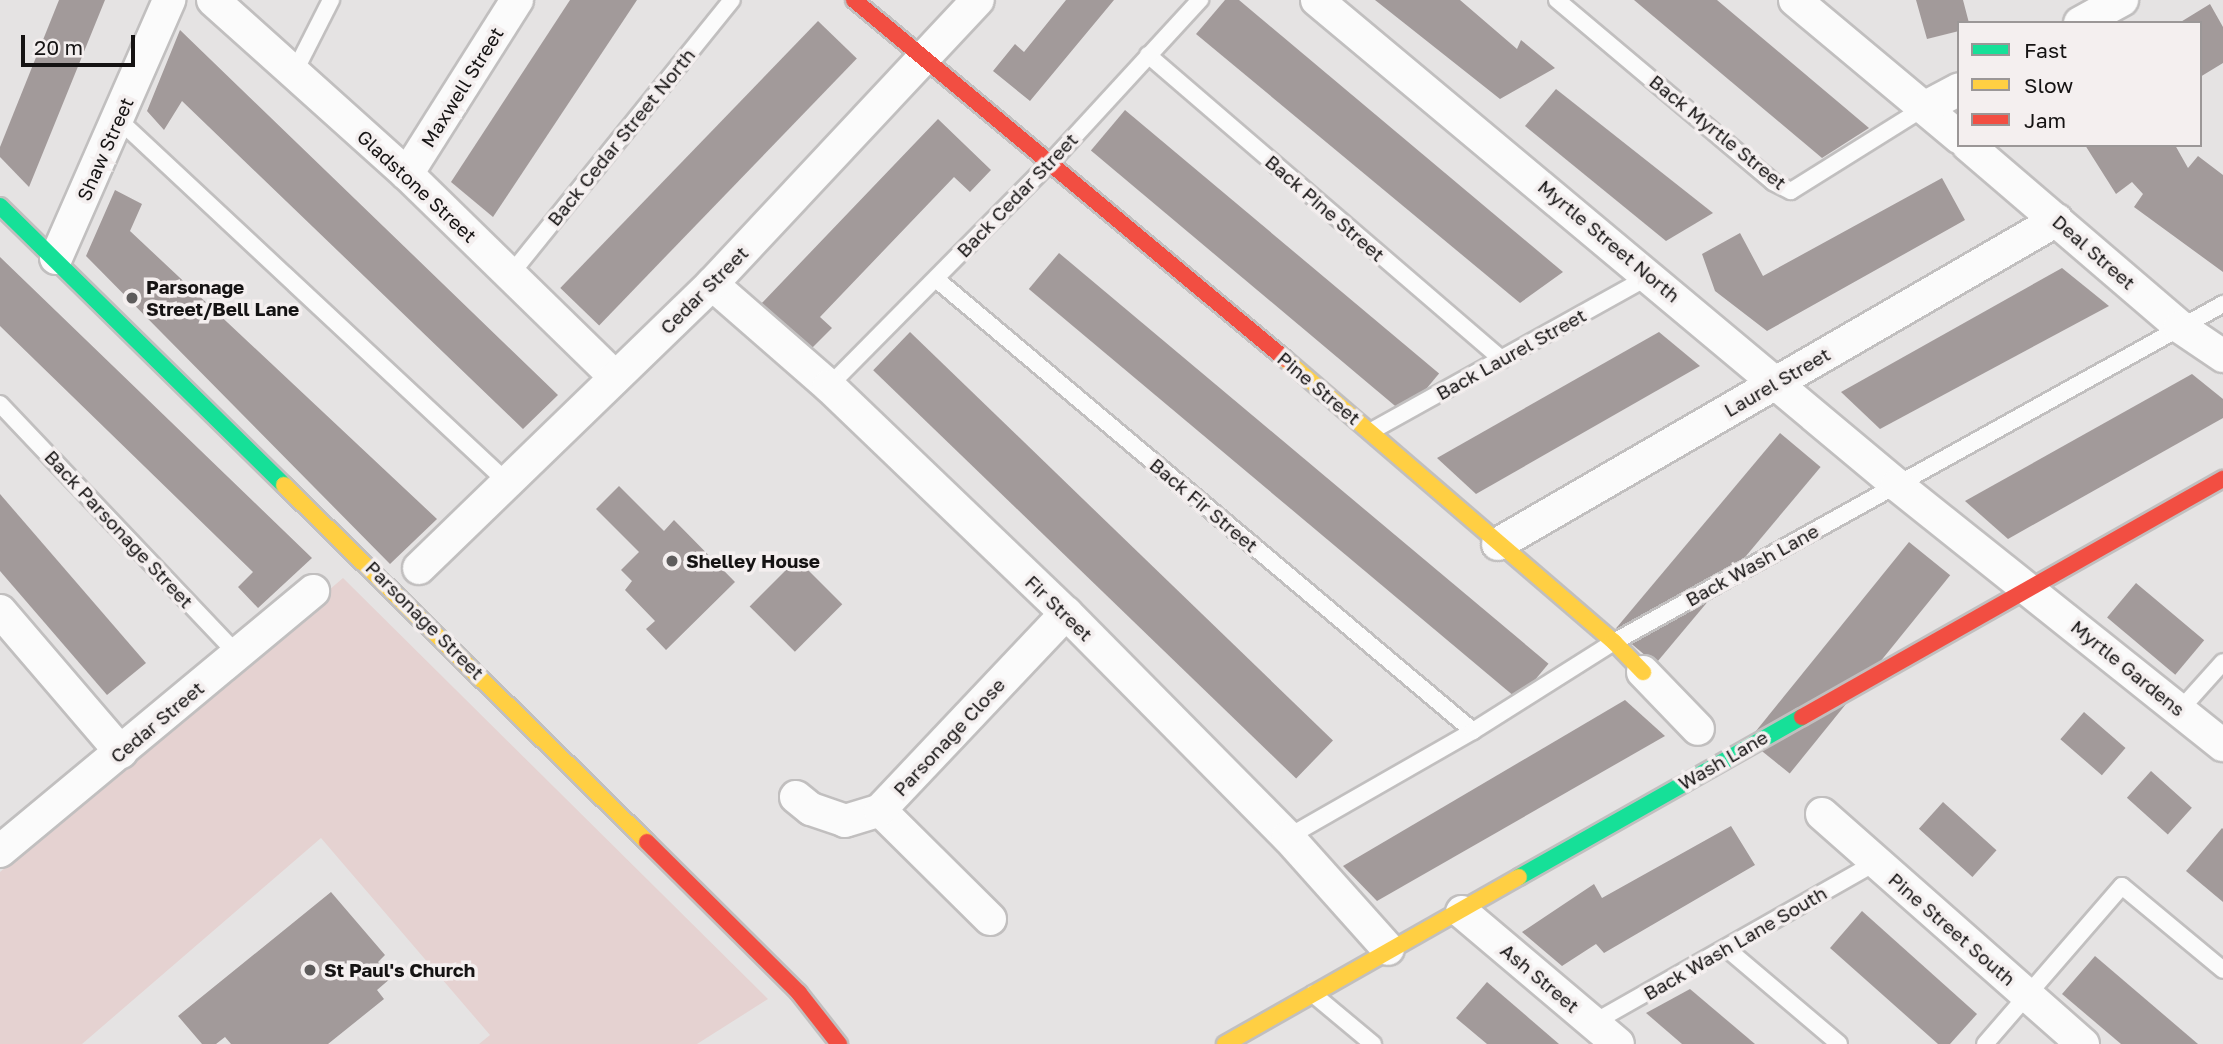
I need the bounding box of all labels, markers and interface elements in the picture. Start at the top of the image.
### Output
scale bar [24,21,138,65]
legend [1957,21,2202,147]
street label: Maxwell Street [416,23,508,151]
text: 20 m [34,34,83,60]
text: Fast [2024,37,2067,63]
street label: Back Cedar Street North [542,44,700,230]
street label: Back Myrtle Street [1645,70,1791,194]
text: Slow [2024,72,2073,98]
street label: Shaw Street [72,94,138,204]
text: Jam [2024,107,2066,133]
street label: Gladstone Street [353,125,481,247]
street label: Back Cedar Street [952,128,1082,262]
street label: Back Pine Street [1261,150,1389,266]
street label: Myrtle Street North [1534,175,1684,307]
street label: Deal Street [2048,210,2140,294]
street label: Cedar Street [655,241,753,339]
place label: Parsonage Street/Bell Lane [146,276,299,320]
marker: Parsonage Street/Bell Lane [124,290,140,306]
street label: Back Laurel Street [1432,303,1590,405]
street label: Laurel Street [1720,342,1834,422]
street label: Pine Street [1273,347,1365,429]
street label: Back Parsonage Street [40,445,198,613]
street label: Back Fir Street [1145,453,1263,557]
street label: Back Wash Lane [1682,519,1822,611]
place label: Shelley House [686,550,820,572]
marker: Shelley House [664,553,680,569]
street label: Parsonage Street [361,556,489,684]
street label: Fir Street [1021,570,1097,646]
street label: Myrtle Gardens [2066,615,2190,721]
street label: Parsonage Close [888,673,1010,801]
street label: Cedar Street [106,676,208,768]
street label: Wash Lane [1674,725,1772,795]
street label: Pine Street South [1884,868,2020,990]
street label: Back Wash Lane South [1639,881,1831,1005]
street label: Ash Street [1496,939,1584,1017]
place label: St Paul's Church [324,959,475,981]
marker: St Paul's Church [302,962,318,978]

